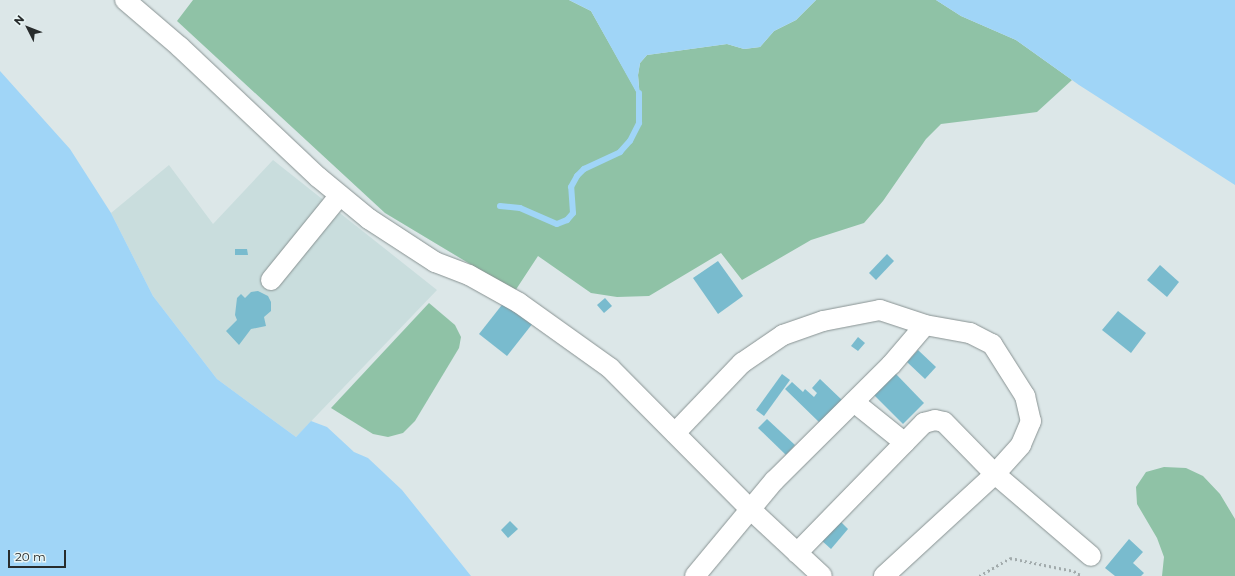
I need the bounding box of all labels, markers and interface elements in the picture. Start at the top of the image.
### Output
north arrow [8,8,48,48]
text: N [11,12,27,28]
scale bar [10,542,68,568]
text: 20 m [15,549,46,564]

